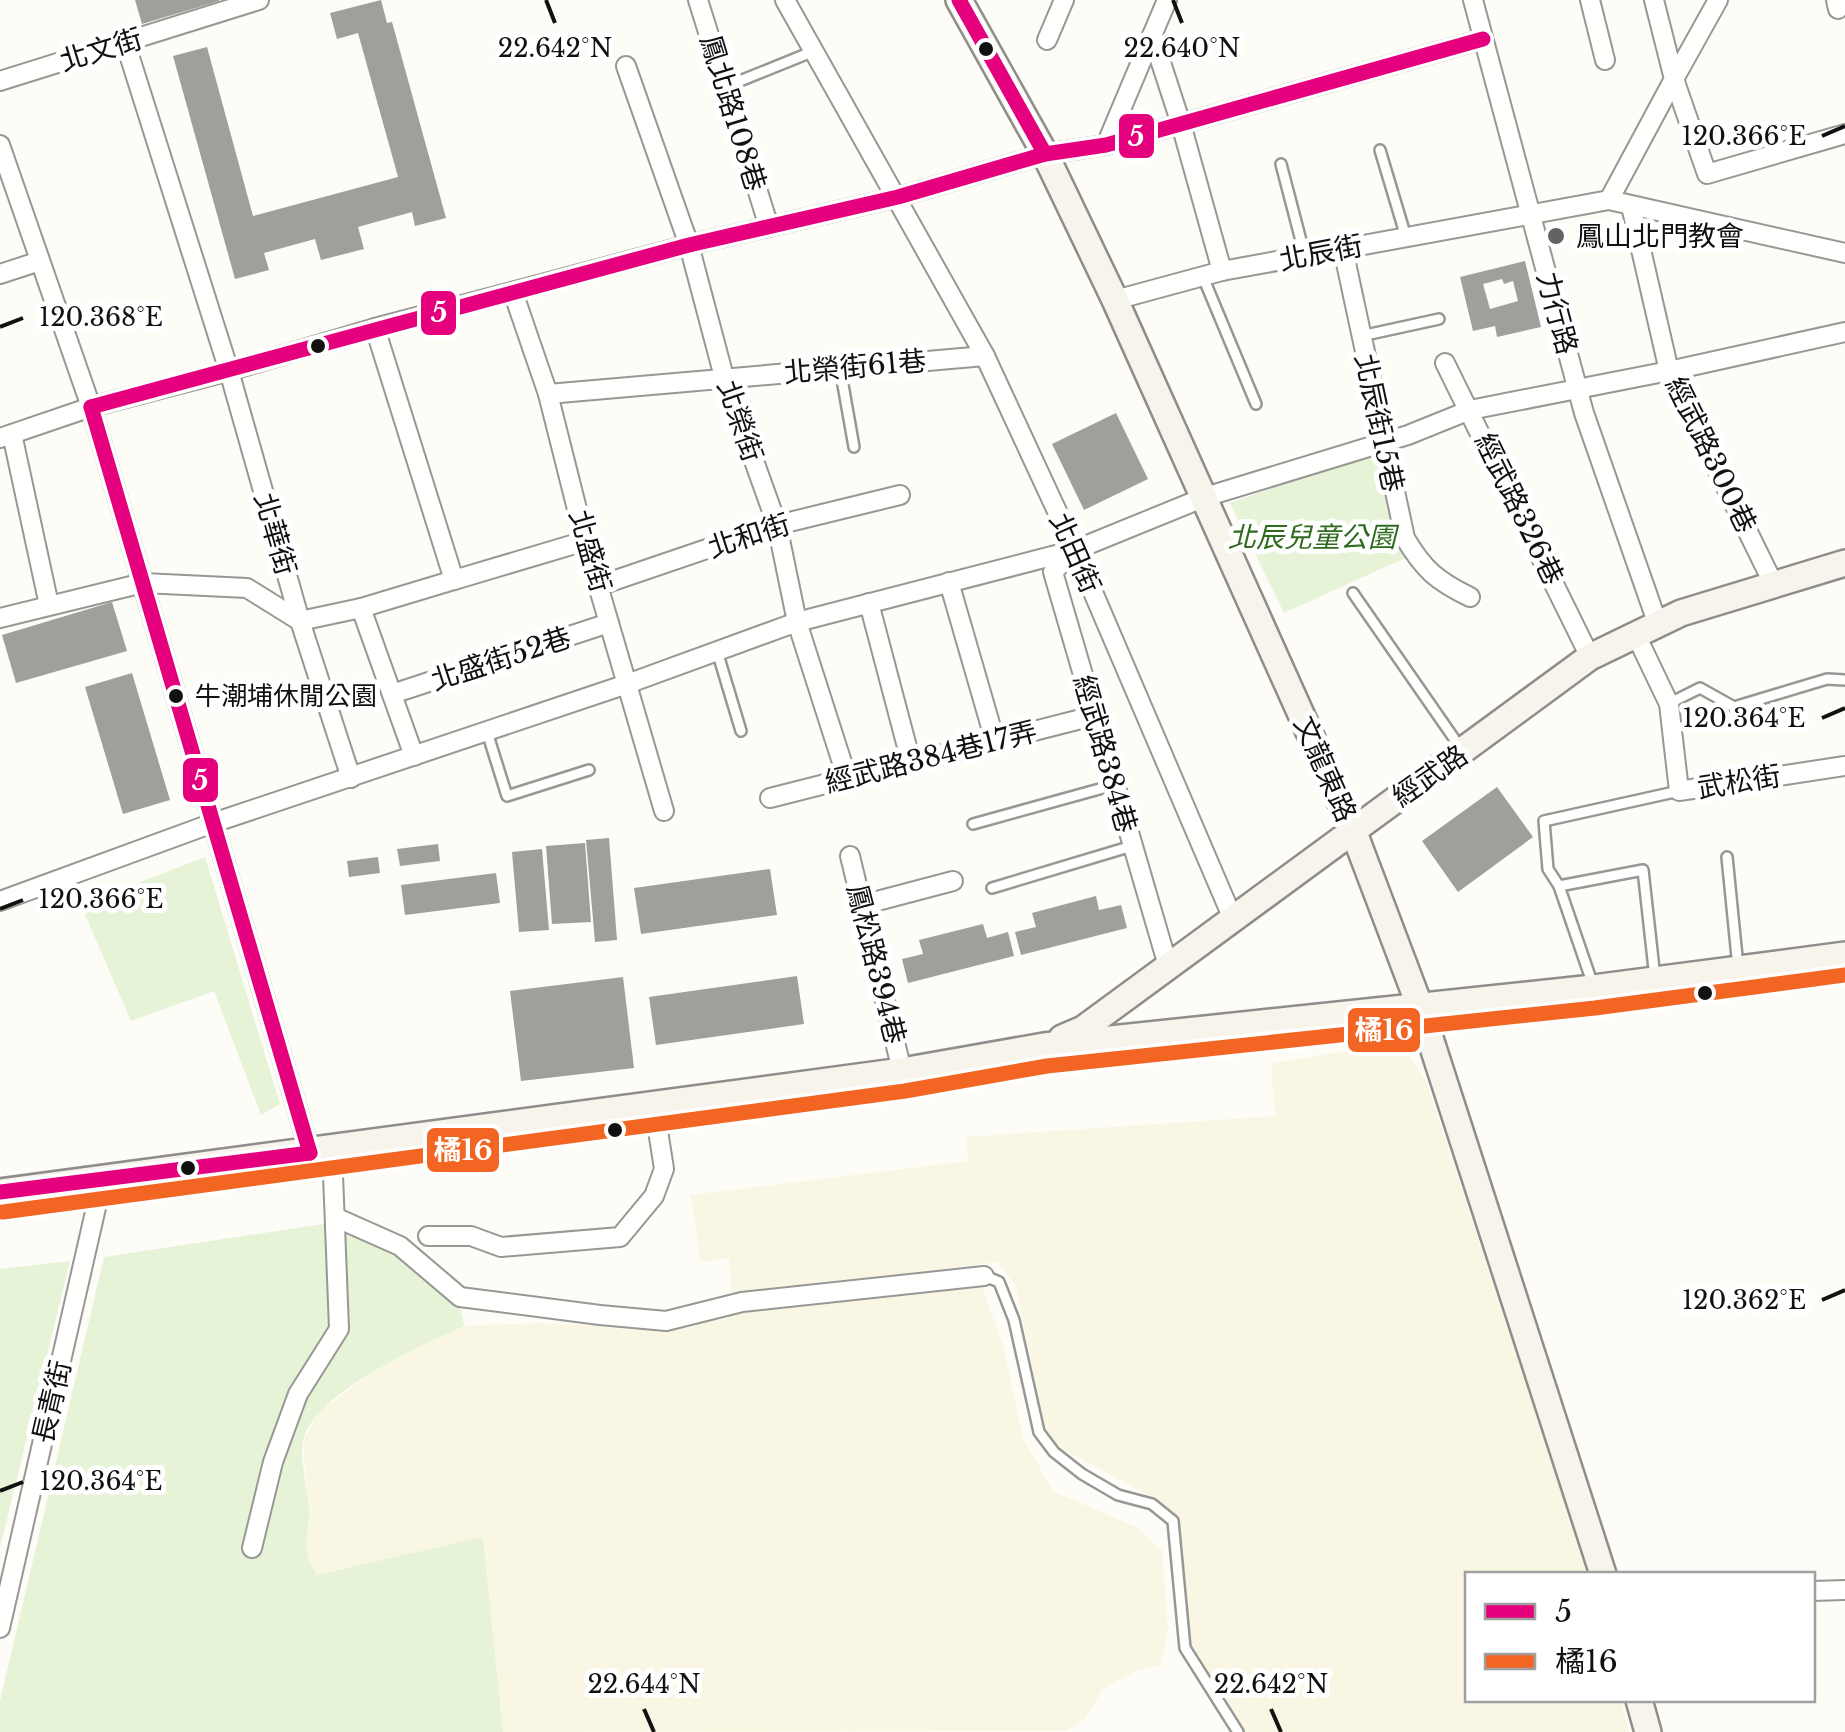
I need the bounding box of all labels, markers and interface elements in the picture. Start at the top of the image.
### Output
street label: 北文街 [56,21,146,79]
street label: 鳳北路108巷 [693,31,773,195]
text: 22.642°N [498,33,612,64]
text: 22.640°N [1124,33,1240,64]
unlabelled marker [976,39,996,59]
line badge: 5 [1117,112,1156,160]
text: 5 [1128,119,1144,154]
text: 120.366°E [1682,121,1806,152]
place label: 鳳山北門教會 [1576,219,1744,254]
marker: 鳳山北門教會 [1545,225,1567,247]
street label: 北辰街 [1276,228,1366,278]
street label: 力行路 [1529,268,1585,358]
line badge: 5 [419,289,458,337]
text: 5 [431,295,447,330]
text: 120.368°E [39,302,163,333]
unlabelled marker [308,336,328,356]
street label: 北榮街61巷 [782,343,928,391]
street label: 北辰街15巷 [1347,351,1411,495]
street label: 經武路300巷 [1658,371,1764,539]
street label: 北榮街 [710,376,770,466]
street label: 經武路326巷 [1467,427,1571,591]
street label: 北華街 [247,489,303,579]
street label: 北盛街 [562,506,618,596]
street label: 北和街 [704,506,794,566]
street label: 北田街 [1042,508,1108,598]
park label: 北辰兒童公園 [1228,520,1400,555]
street label: 北盛街52巷 [427,620,575,698]
street label: 經武路384巷 [1066,671,1144,837]
place label: 牛潮埔休閒公園 [195,680,377,712]
marker: 牛潮埔休閒公園 [166,686,186,706]
text: 120.364°E [1682,703,1806,734]
street label: 文龍東路 [1286,711,1364,827]
street label: 經武路384巷17弄 [821,714,1041,800]
street label: 經武路 [1386,738,1474,814]
line badge: 5 [181,756,220,804]
street label: 武松街 [1695,758,1783,806]
text: 5 [192,763,208,798]
street label: 鳳松路394巷 [839,880,913,1048]
text: 120.366°E [39,884,163,915]
unlabelled marker [1695,983,1715,1003]
line badge: 橘16 [1346,1006,1422,1054]
text: 橘16 [1354,1013,1414,1048]
unlabelled marker [605,1120,625,1140]
line badge: 橘16 [425,1126,501,1174]
text: 橘16 [433,1133,493,1168]
unlabelled marker [178,1158,198,1178]
text: 120.362°E [1682,1285,1806,1316]
street label: 長青街 [25,1357,79,1447]
text: 120.364°E [39,1466,163,1497]
legend [1465,1572,1815,1702]
text: 5 [1555,1593,1572,1630]
text: 橘16 [1555,1643,1618,1680]
text: 22.644°N [587,1669,701,1700]
text: 22.642°N [1214,1669,1328,1700]

